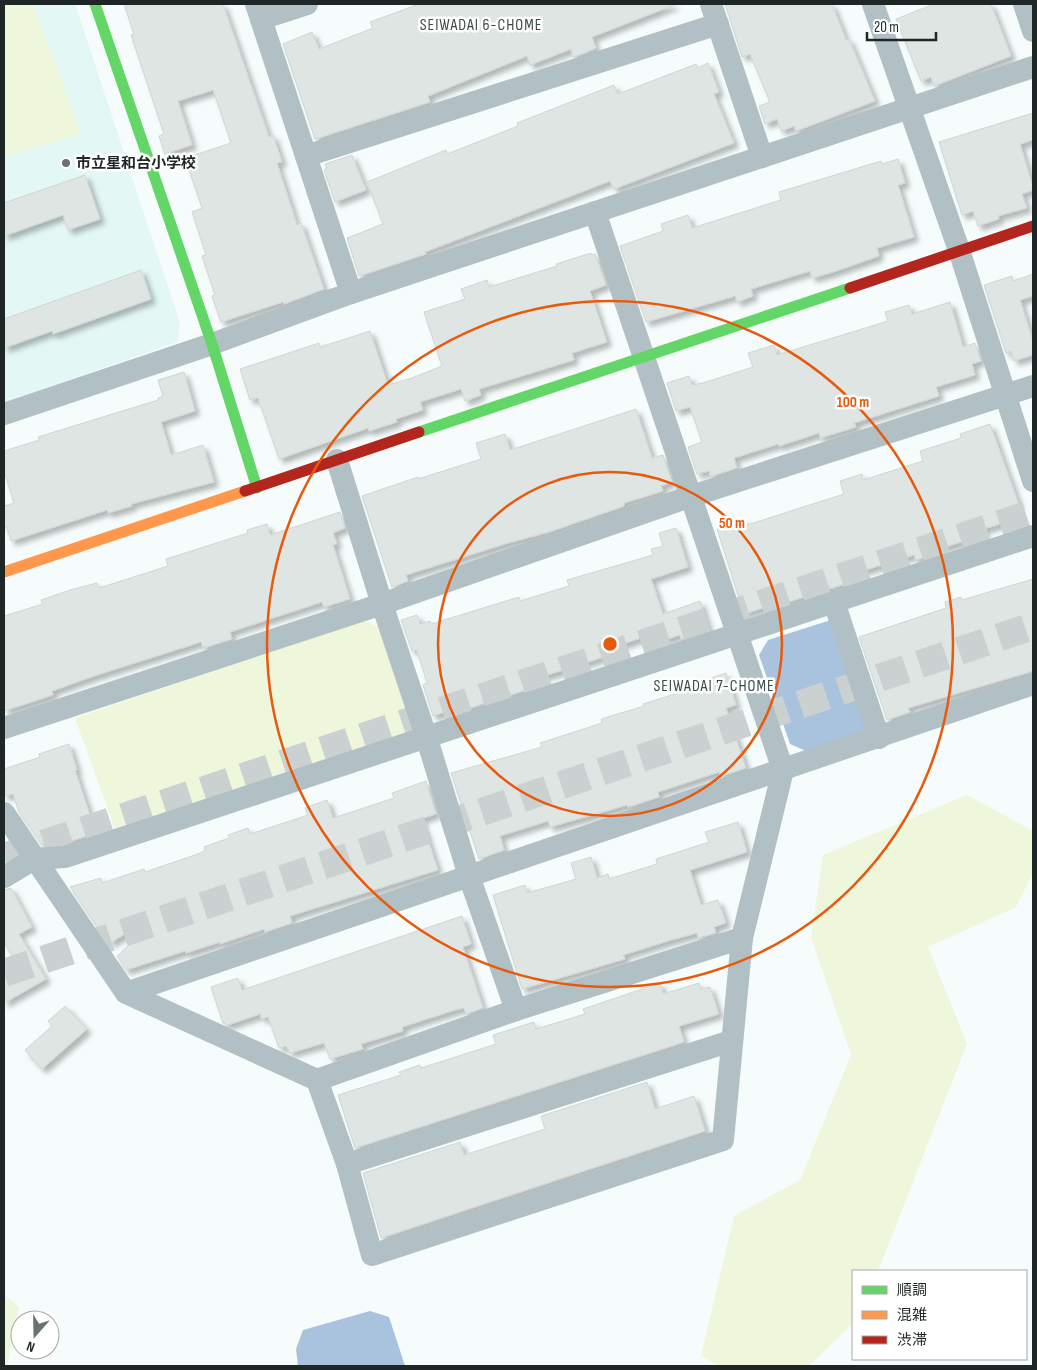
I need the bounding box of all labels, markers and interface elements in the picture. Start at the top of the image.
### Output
scale bar [867,10,936,42]
district label: SEIWADAI 6-CHOME [420,16,542,35]
text: 20 m [874,18,899,37]
place label: 市立星和台小学校 [76,154,196,173]
marker: 市立星和台小学校 [60,157,72,169]
text: 100 m [837,393,869,412]
text: 50 m [719,514,745,533]
centre of rings [601,635,619,653]
district label: SEIWADAI 7-CHOME [653,677,775,696]
legend [852,1270,1027,1360]
text: 順調 [897,1281,927,1300]
text: 混雑 [897,1306,927,1325]
north arrow [10,1310,60,1360]
text: 渋滞 [897,1331,927,1350]
text: N [24,1337,37,1356]

